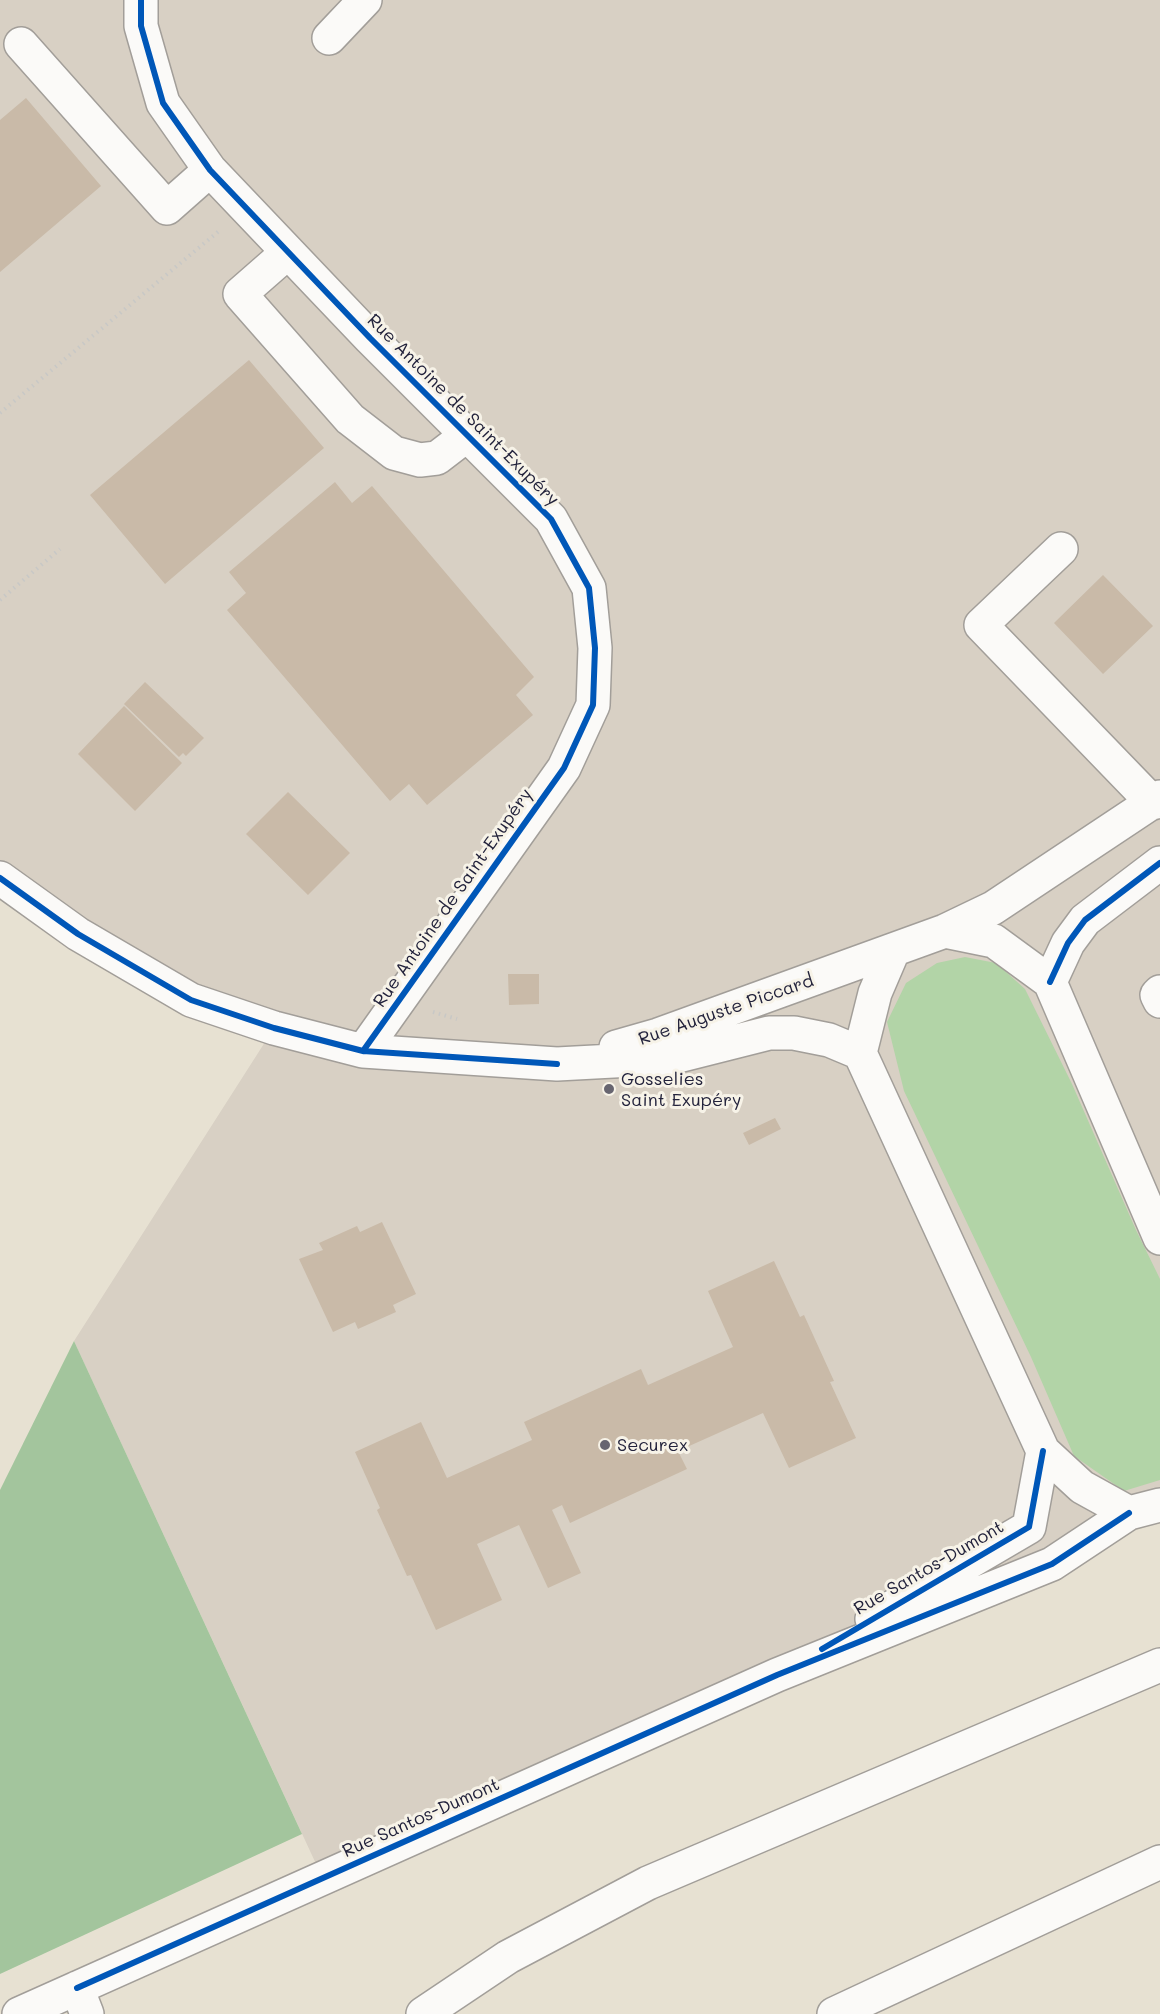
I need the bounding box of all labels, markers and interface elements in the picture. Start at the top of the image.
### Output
street label: Rue Antoine de Saint-Exupéry [363,310,563,510]
street label: Rue Antoine de Saint-Exupéry [369,784,537,1012]
street label: Rue Auguste Piccard [636,970,816,1050]
place label: Gosselies Saint Exupéry [621,1068,742,1110]
marker: Gosselies Saint Exupéry [602,1082,616,1096]
place label: Securex [617,1434,688,1456]
marker: Securex [598,1438,612,1452]
street label: Rue Santos-Dumont [850,1516,1008,1620]
street label: Rue Santos-Dumont [339,1774,503,1862]

